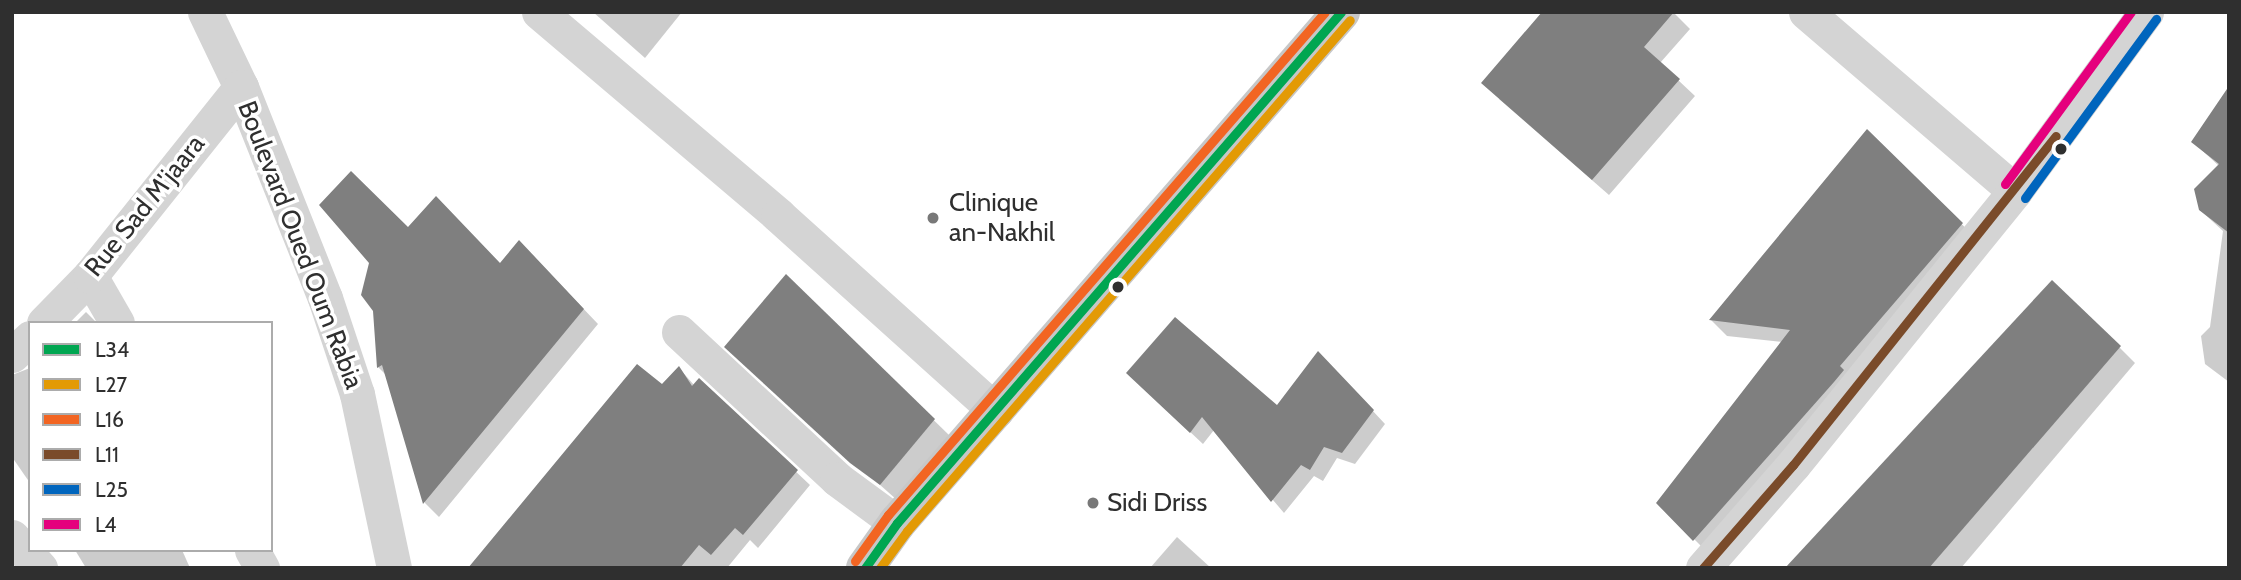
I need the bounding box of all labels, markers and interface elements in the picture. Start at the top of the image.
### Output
street label: Boulevard Oued Oum Rabia [231,97,369,393]
street label: Rue Sad M'jaara [78,129,212,283]
unlabelled marker [2054,142,2068,156]
place label: Clinique an-Nakhil [949,187,1055,248]
marker: Clinique an-Nakhil [923,208,943,228]
unlabelled marker [1111,280,1125,294]
legend [28,321,273,552]
text: L34 [95,337,129,362]
text: L27 [95,372,127,397]
text: L16 [95,407,124,432]
text: L11 [95,442,119,467]
text: L25 [95,477,128,502]
place label: Sidi Driss [1107,487,1207,519]
marker: Sidi Driss [1085,495,1101,511]
text: L4 [95,512,116,537]

